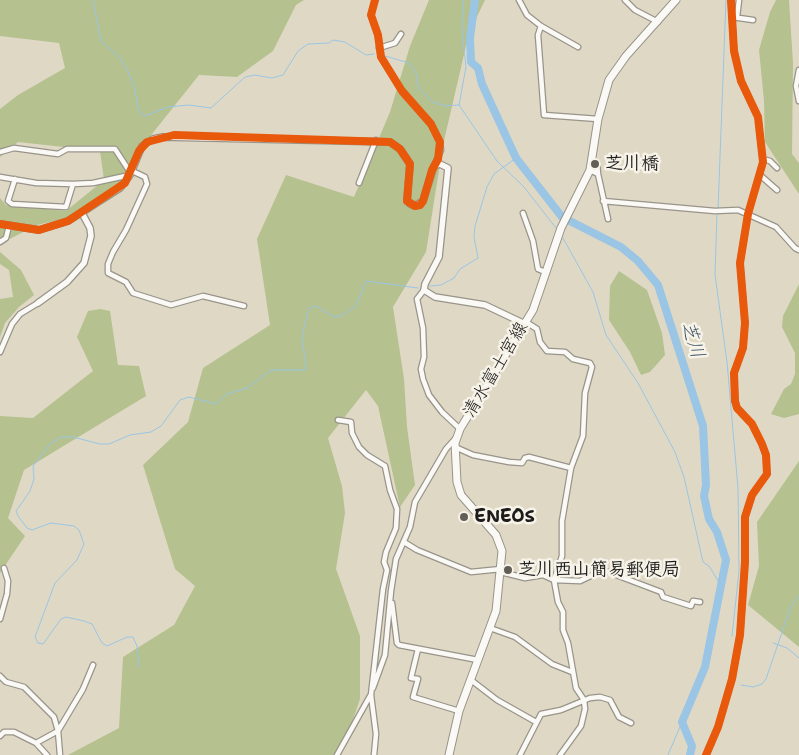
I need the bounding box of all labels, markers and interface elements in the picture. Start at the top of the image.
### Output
place label: 芝川橋 [605,153,659,175]
marker: 芝川橋 [589,158,601,170]
street label: 清水富士宮線 [459,318,533,422]
water label: 芝川 [675,318,709,362]
place label: ENEOS [474,506,535,528]
marker: ENEOS [458,511,470,523]
place label: 芝川西山簡易郵便局 [518,559,680,581]
marker: 芝川西山簡易郵便局 [502,564,514,576]

